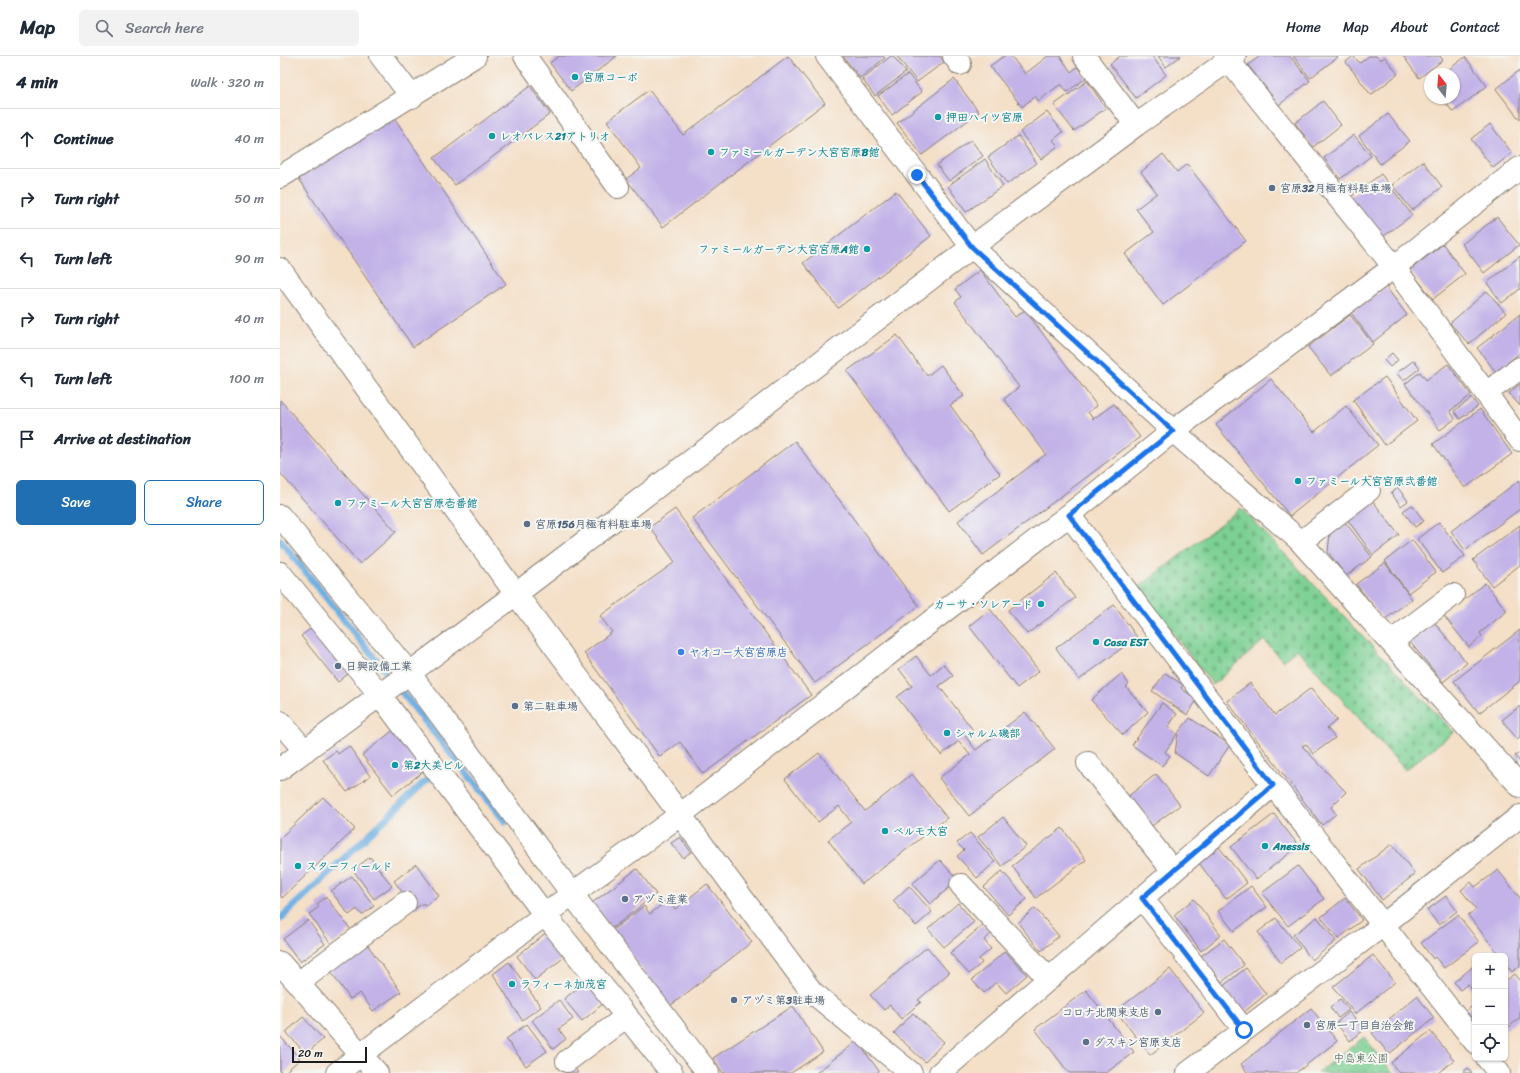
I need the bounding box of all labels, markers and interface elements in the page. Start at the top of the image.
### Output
search box [79,10,359,46]
text: Map [20,11,55,44]
text: Search here [125,15,204,41]
text: Home [1286,15,1321,40]
text: Map [1343,15,1369,40]
text: About [1391,15,1428,40]
text: Contact [1450,15,1500,40]
icon: search [93,17,115,39]
text: 4 min [16,67,58,97]
place label: 宮原コーポ [583,68,638,87]
north arrow [1424,68,1460,104]
text: Walk · 320 m [190,71,264,94]
marker: 宮原コーポ [570,72,580,82]
place label: 押田ハイツ宮原 [946,108,1023,127]
marker: 押田ハイツ宮原 [933,112,943,122]
text: Continue [54,126,114,152]
text: 40 m [234,127,264,150]
place label: レオパレス21アトリオ [500,127,610,146]
icon: ahead [16,128,38,150]
marker: レオパレス21アトリオ [487,131,497,141]
place label: ファミールガーデン大宮宮原B館 [719,143,880,162]
marker: ファミールガーデン大宮宮原B館 [706,147,716,157]
route end [908,166,926,184]
place label: 宮原32月極有料駐車場 [1280,179,1391,198]
marker: 宮原32月極有料駐車場 [1267,183,1277,193]
text: Turn right [54,186,119,212]
text: 50 m [234,187,264,210]
icon: right [16,188,38,210]
place label: ファミールガーデン大宮宮原A館 [698,240,859,259]
marker: ファミールガーデン大宮宮原A館 [862,244,872,254]
text: Turn left [54,246,112,272]
text: 90 m [234,247,264,270]
icon: left [16,248,38,270]
text: Turn right [54,306,119,332]
text: 40 m [234,307,264,330]
icon: right [16,308,38,330]
text: Turn left [54,366,112,392]
text: 100 m [229,367,264,390]
icon: left [16,368,38,390]
text: Arrive at destination [54,426,191,452]
icon: arrive [16,428,38,450]
place label: ファミール大宮宮原弐番館 [1306,472,1438,491]
marker: ファミール大宮宮原弐番館 [1293,476,1303,486]
button: Save [16,480,136,525]
button: Share [144,480,264,525]
place label: ファミール大宮宮原壱番館 [346,494,478,513]
marker: ファミール大宮宮原壱番館 [333,498,343,508]
place label: 宮原156月極有料駐車場 [535,515,652,534]
marker: 宮原156月極有料駐車場 [522,519,532,529]
place label: カーサ・ソレアード [934,595,1033,614]
marker: カーサ・ソレアード [1036,599,1046,609]
place label: Casa EST [1103,633,1150,652]
marker: Casa EST [1091,637,1101,647]
place label: ヤオコー大宮宮原店 [689,643,788,662]
marker: ヤオコー大宮宮原店 [676,647,686,657]
place label: 日興設備工業 [346,657,412,676]
marker: 日興設備工業 [333,661,343,671]
place label: 第二駐車場 [523,697,578,716]
marker: 第二駐車場 [510,701,520,711]
place label: シャルム磯部 [955,724,1021,743]
marker: シャルム磯部 [942,728,952,738]
place label: 第2大美ビル [403,756,464,775]
marker: 第2大美ビル [390,760,400,770]
place label: ベルモ大宮 [893,822,948,841]
marker: ベルモ大宮 [880,826,890,836]
place label: Anessis [1272,837,1310,856]
marker: Anessis [1260,841,1270,851]
place label: スターフィールド [306,857,392,876]
marker: スターフィールド [293,861,303,871]
place label: アヅミ産業 [633,890,688,909]
marker: アヅミ産業 [620,894,630,904]
map controls [1472,953,1508,1061]
button: + [1472,953,1508,989]
place label: ラフィーネ加茂宮 [520,975,607,994]
marker: ラフィーネ加茂宮 [507,979,517,989]
button: − [1472,989,1508,1025]
place label: アヅミ第3駐車場 [742,991,825,1010]
marker: アヅミ第3駐車場 [729,995,739,1005]
place label: コロナ北関東支店 [1062,1003,1150,1022]
marker: コロナ北関東支店 [1153,1007,1163,1017]
place label: 宮原一丁目自治会館 [1315,1016,1414,1035]
marker: 宮原一丁目自治会館 [1302,1020,1312,1030]
route start [1235,1021,1253,1039]
button: locate [1472,1025,1508,1061]
place label: ダスキン宮原支店 [1094,1033,1182,1052]
marker: ダスキン宮原支店 [1081,1037,1091,1047]
text: 20 m [298,1044,323,1063]
scale bar [292,1045,367,1064]
park label: 中島東公園 [1334,1049,1389,1068]

